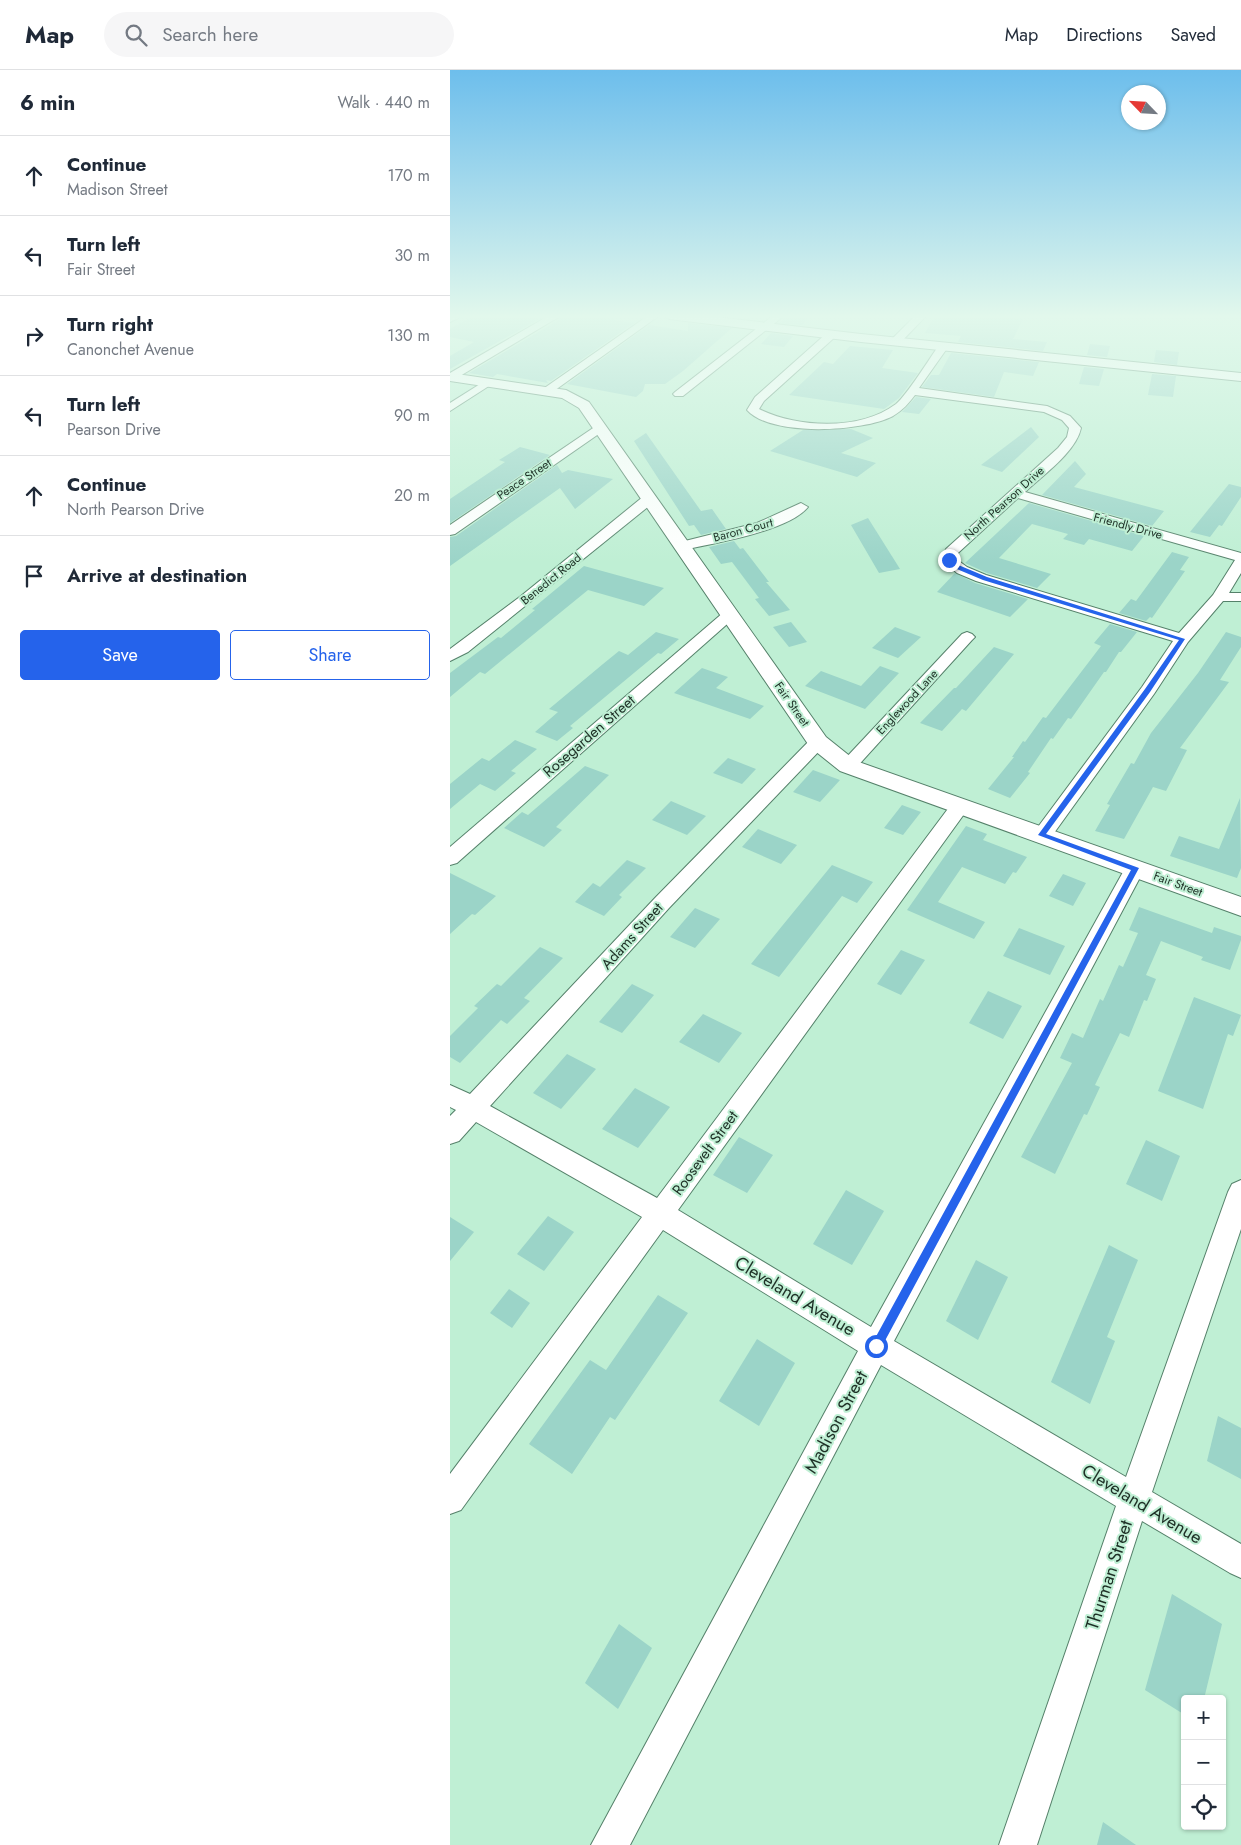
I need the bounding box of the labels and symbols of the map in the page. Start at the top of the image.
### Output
north arrow [1121,85,1166,130]
street label: Peace Street [493,454,555,504]
street label: North Pearson Drive [960,462,1048,544]
street label: Friendly Drive [1092,508,1164,544]
street label: Baron Court [711,513,775,547]
street label: Benedict Road [517,549,585,609]
route end [938,549,961,572]
street label: Englewood Lane [872,665,942,739]
street label: Fair Street [770,678,814,730]
street label: Rosegarden Street [538,689,640,782]
street label: Fair Street [1151,867,1205,901]
street label: Adams Street [596,897,668,974]
street label: Roosevelt Street [667,1106,743,1200]
street label: Cleveland Avenue [730,1250,860,1342]
route start [865,1335,888,1358]
street label: Madison Street [798,1365,874,1478]
street label: Cleveland Avenue [1077,1458,1207,1550]
street label: Thurman Street [1079,1516,1139,1633]

